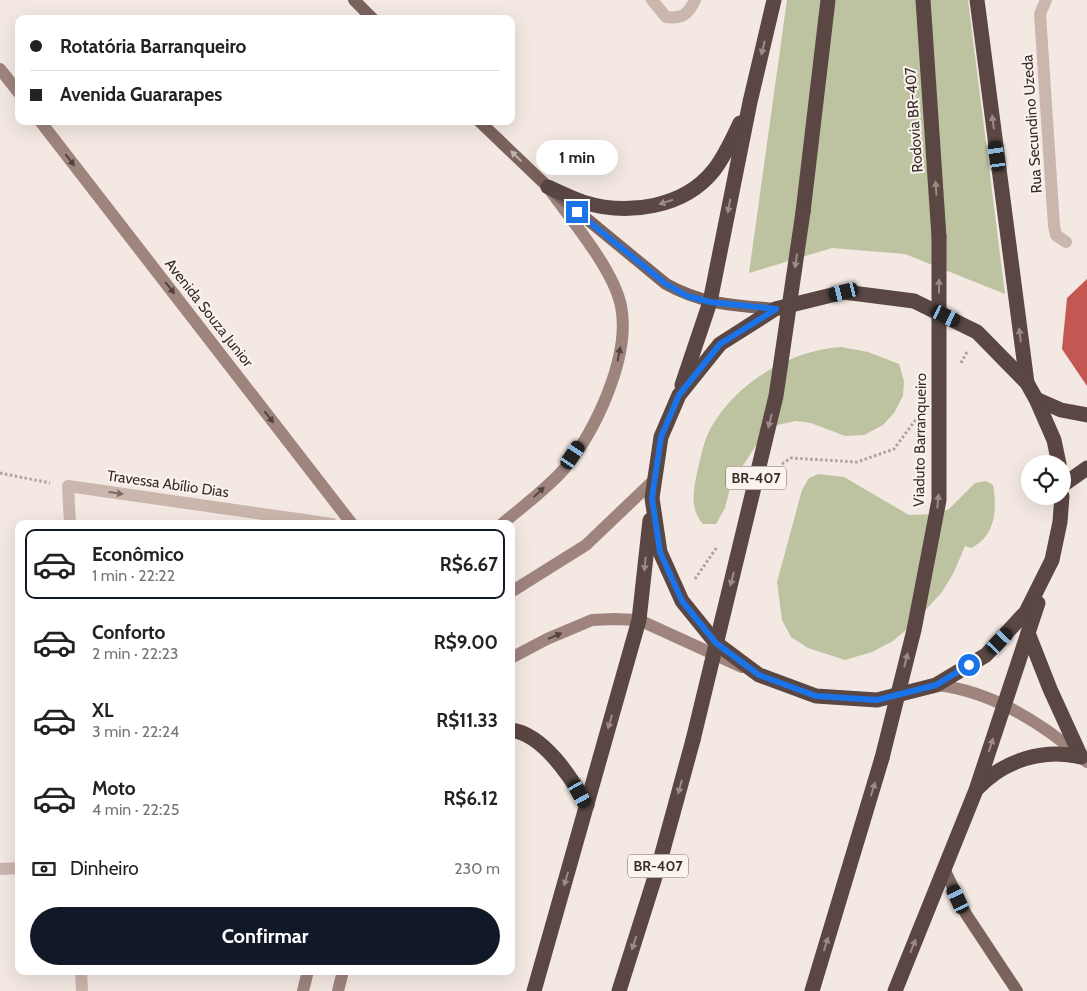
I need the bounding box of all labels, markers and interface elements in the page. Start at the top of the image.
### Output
text: Rotatória Barranqueiro [60,35,246,58]
one-way arrow [759,40,767,55]
street label: Rua Secundino Uzeda [1018,53,1046,194]
street label: Rodovia BR-407 [901,66,927,173]
text: Avenida Guararapes [60,83,222,106]
one-way arrow [989,113,997,129]
callout: 1 min [536,140,618,174]
car [987,140,1006,172]
text: 1 min [559,148,595,167]
one-way arrow [510,150,522,162]
one-way arrow [65,153,75,167]
one-way arrow [932,180,940,196]
one-way arrow [658,198,673,206]
one-way arrow [725,199,733,214]
route end [566,201,588,223]
one-way arrow [792,253,800,269]
street label: Avenida Souza Junior [161,255,257,371]
one-way arrow [935,277,943,293]
one-way arrow [164,281,175,294]
car [827,281,860,303]
car [929,303,962,329]
one-way arrow [1016,327,1024,343]
one-way arrow [616,345,624,361]
street label: Viaduto Barranqueiro [910,373,930,507]
one-way arrow [264,410,275,423]
one-way arrow [766,414,774,429]
car [558,438,587,472]
map controls [1021,455,1071,505]
button: locate [1021,455,1071,505]
road number: BR-407 [726,466,786,489]
street label: Travessa Abílio Dias [106,467,230,501]
one-way arrow [533,486,545,498]
one-way arrow [108,489,124,497]
one-way arrow [934,492,942,508]
icon: car [32,542,77,587]
text: Econômico [92,543,184,566]
text: R$6.67 [440,553,498,576]
one-way arrow [641,557,649,573]
text: 1 min · 22:22 [92,566,175,585]
one-way arrow [728,571,736,587]
icon: car [32,620,77,665]
text: Conforto [92,621,165,644]
car [984,625,1015,657]
text: R$9.00 [434,631,498,654]
one-way arrow [548,631,562,639]
text: 2 min · 22:23 [92,644,179,663]
one-way arrow [902,652,910,667]
route start [958,654,980,676]
icon: car [32,698,77,743]
text: XL [92,699,113,722]
text: R$11.33 [436,709,498,732]
one-way arrow [605,715,613,730]
text: 3 min · 22:24 [92,722,179,741]
one-way arrow [987,738,995,753]
icon: car [32,776,77,821]
text: Moto [92,777,136,800]
car [566,777,593,811]
one-way arrow [676,780,684,795]
one-way arrow [869,781,877,796]
text: R$6.12 [443,787,498,810]
text: 4 min · 22:25 [92,800,179,819]
road number: BR-407 [628,854,688,878]
icon: cash [30,855,58,883]
text: Dinheiro [70,857,139,880]
text: 230 m [454,859,500,878]
one-way arrow [561,871,569,886]
car [944,882,971,916]
button: Confirmar [30,907,500,965]
one-way arrow [629,936,637,951]
one-way arrow [823,937,831,952]
one-way arrow [909,938,917,953]

